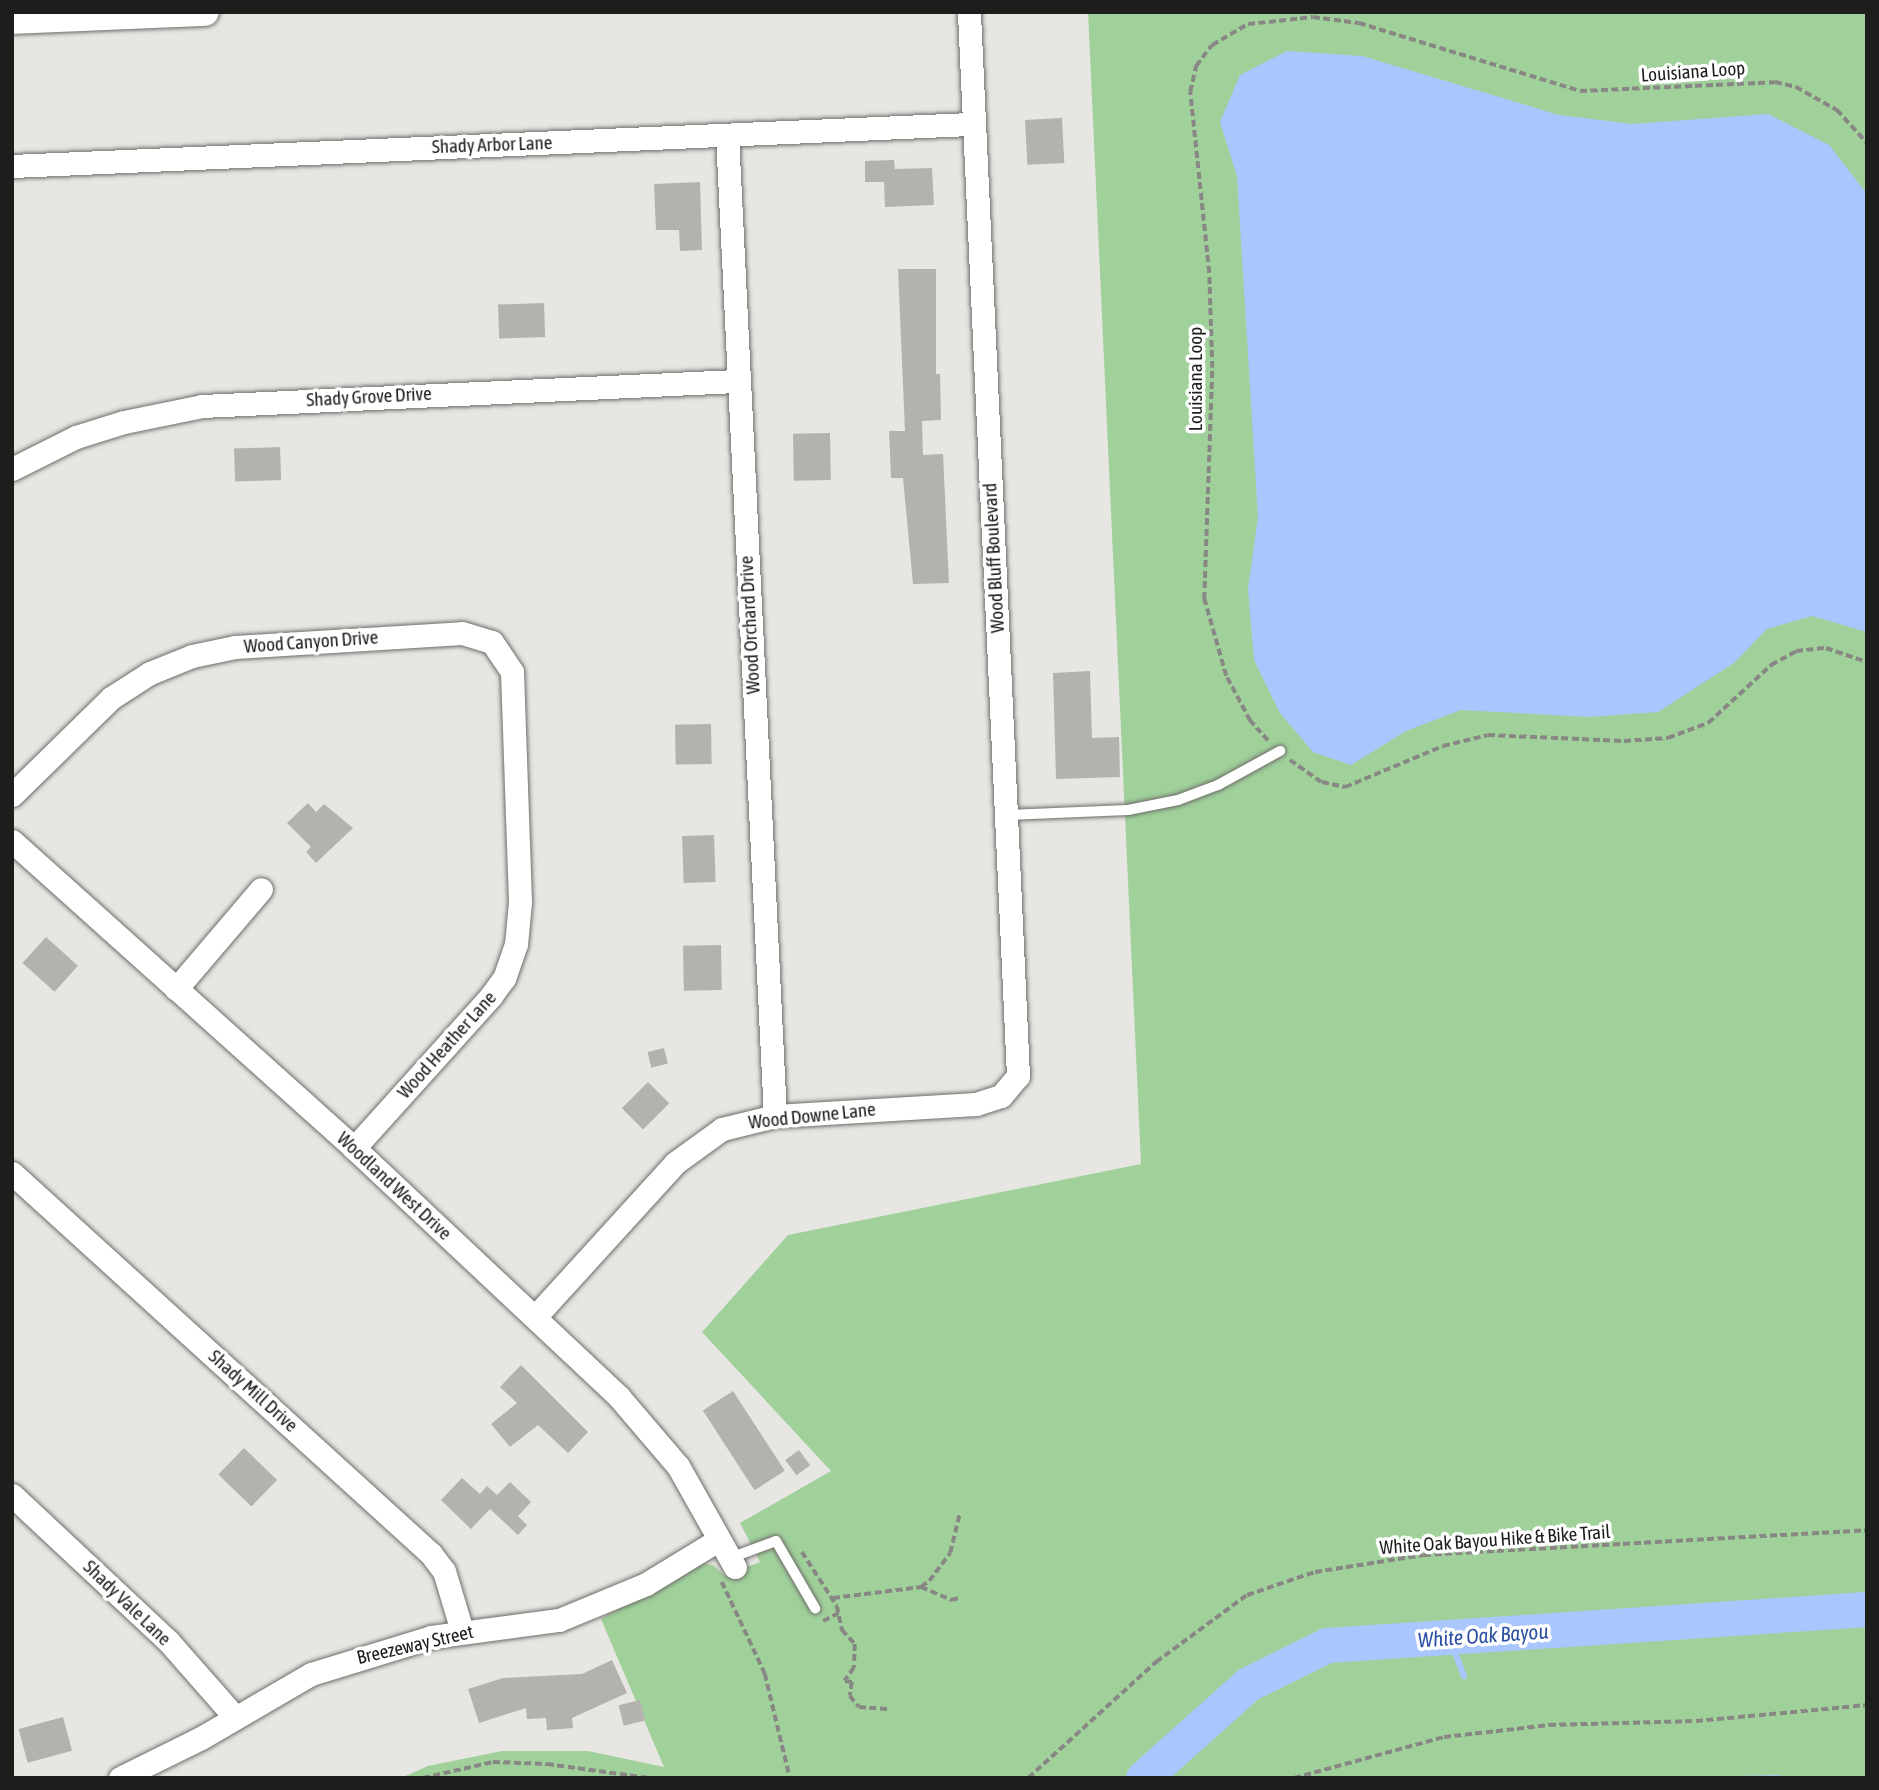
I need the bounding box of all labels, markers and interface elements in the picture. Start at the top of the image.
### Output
street label: Louisiana Loop [1640,57,1746,87]
street label: Shady Arbor Lane [431,132,553,158]
street label: Louisiana Loop [1185,327,1207,431]
street label: Shady Grove Drive [306,382,432,412]
street label: Wood Bluff Boulevard [979,482,1009,634]
street label: Wood Orchard Drive [735,555,765,695]
street label: Wood Canyon Drive [243,626,379,658]
street label: Wood Heather Lane [393,987,501,1103]
street label: Wood Downe Lane [747,1098,877,1134]
street label: Woodland West Drive [332,1127,456,1245]
street label: Shady Mill Drive [204,1345,302,1437]
street label: White Oak Bayou Hike & Bike Trail [1379,1521,1611,1559]
street label: Shady Vale Lane [78,1556,176,1650]
water label: White Oak Bayou [1417,1618,1549,1652]
street label: Breezeway Street [354,1621,476,1669]

